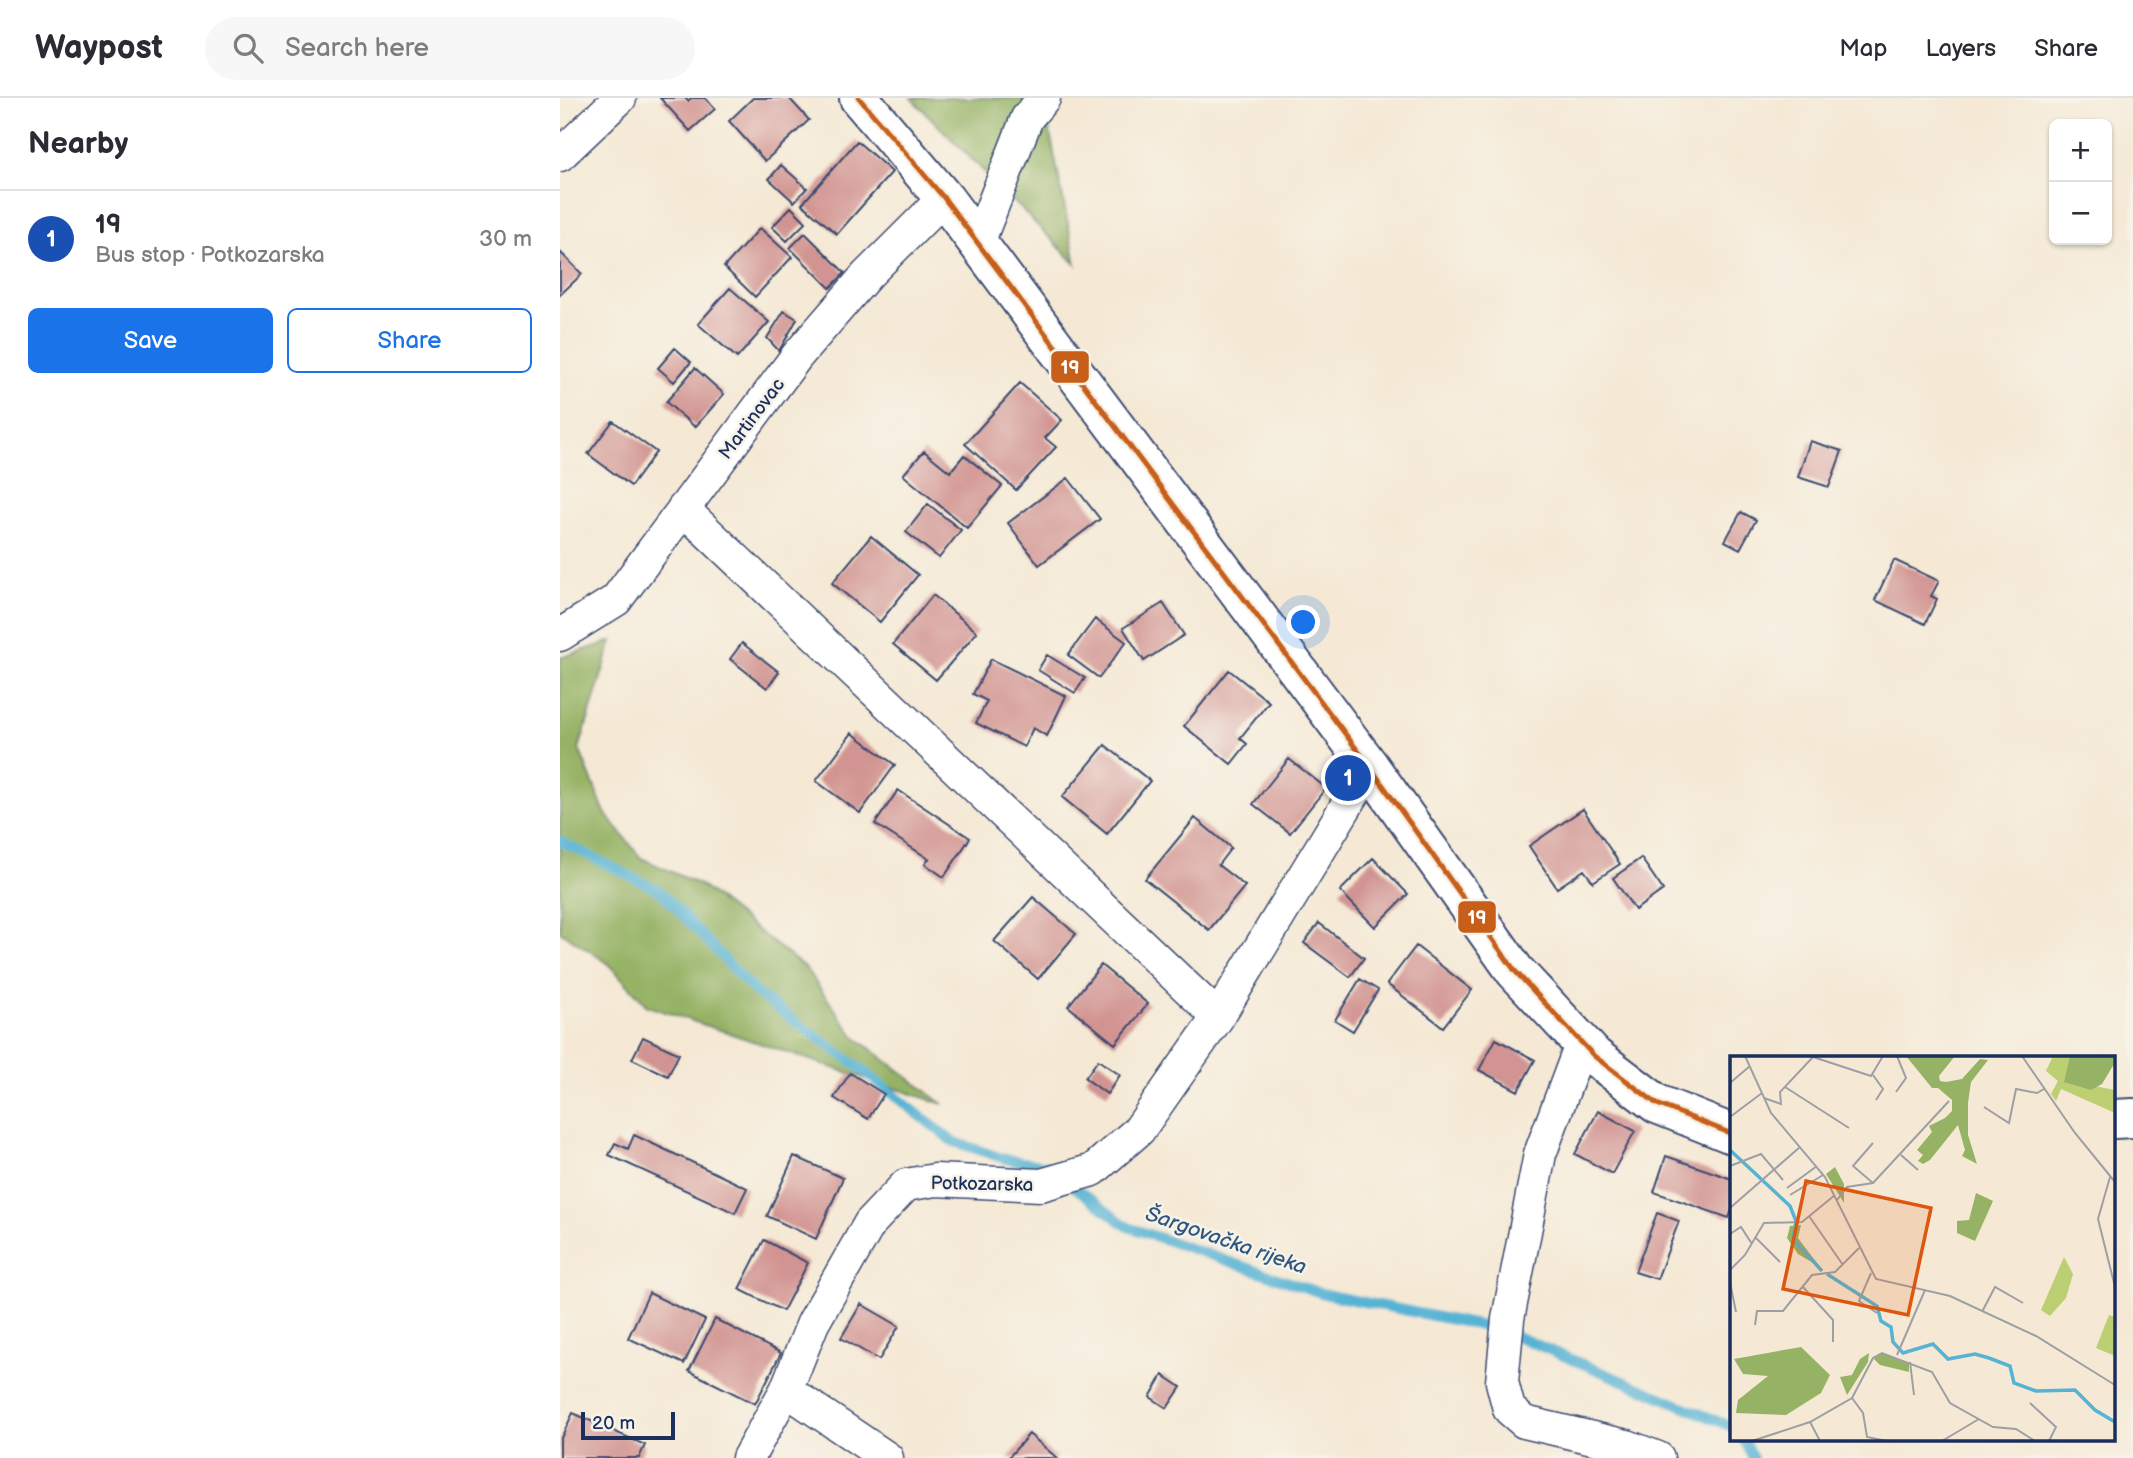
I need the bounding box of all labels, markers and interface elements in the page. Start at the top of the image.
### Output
search box [205,17,695,80]
text: Waypost [35,28,163,68]
icon: search [229,29,267,67]
text: Search here [285,33,429,64]
text: Map [1839,34,1887,63]
text: Layers [1925,34,1996,63]
text: Share [2034,34,2098,63]
map controls [2049,119,2112,245]
button: + [2049,119,2112,182]
text: Nearby [28,126,128,162]
button: − [2049,182,2112,245]
text: 19 [95,210,121,241]
text: 1 [46,225,56,253]
text: 30 m [479,225,532,253]
text: Bus stop · Potkozarska [95,241,325,269]
button: Save [28,308,273,373]
button: Share [287,308,532,373]
line badge: 19 [1050,350,1090,384]
text: 19 [1060,357,1080,380]
street label: Martinovac [714,374,790,464]
your location [1286,605,1320,639]
pin: 1 [1325,752,1371,804]
line badge: 19 [1457,900,1497,934]
text: 19 [1467,907,1487,930]
inset map [1730,1056,2116,1440]
street label: Potkozarska [930,1172,1034,1197]
water label: Šargovačka rijeka [1142,1201,1310,1280]
scale bar [581,1409,676,1441]
text: 20 m [592,1412,635,1435]

